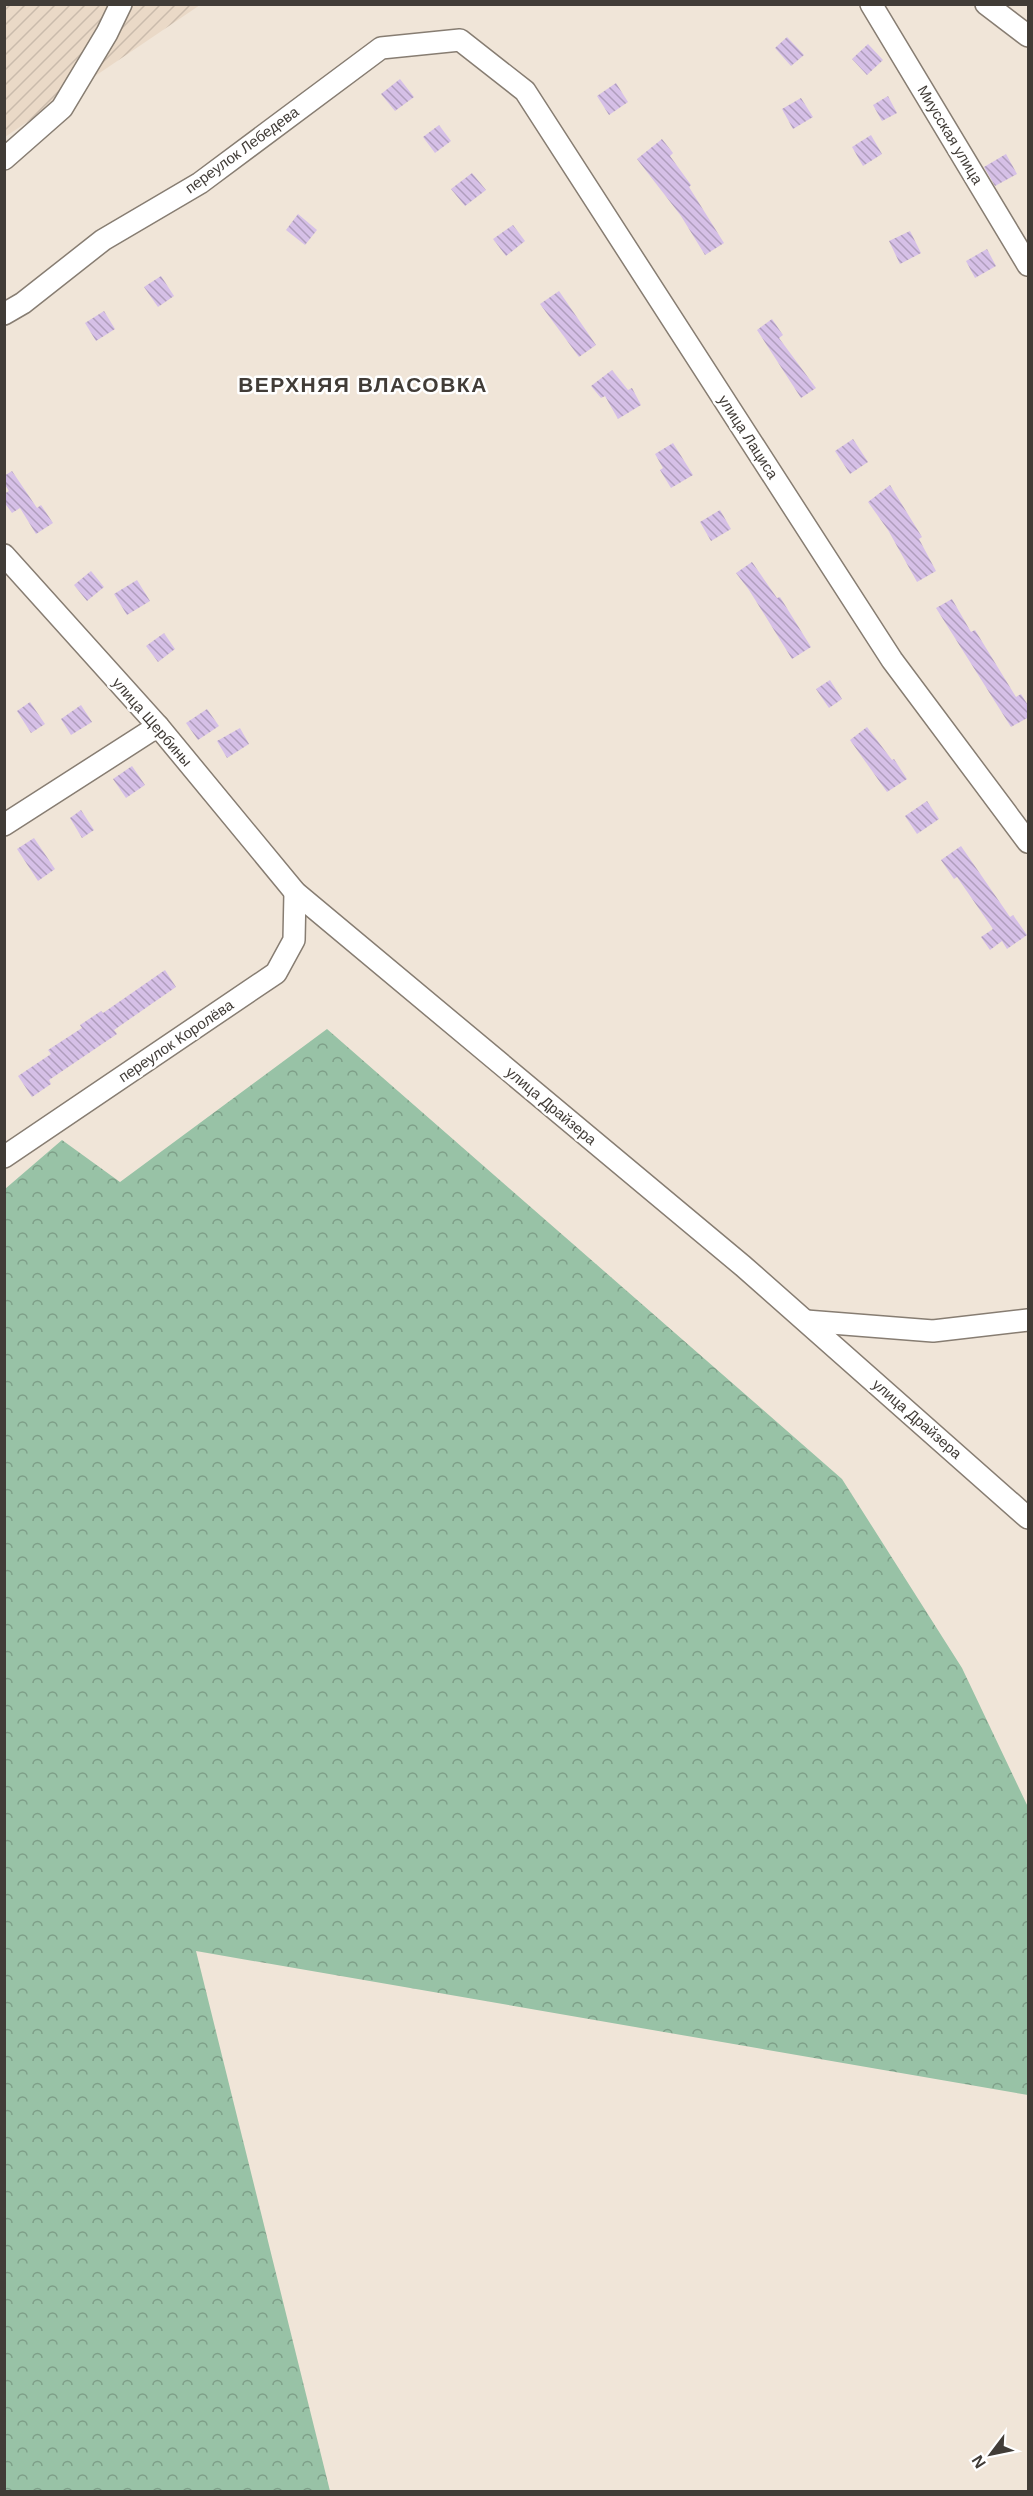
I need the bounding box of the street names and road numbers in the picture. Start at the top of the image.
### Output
street label: Миусская улица [914,82,987,188]
street label: переулок Лебедева [182,102,302,196]
street label: улица Лациса [715,392,782,482]
street label: улица Щербины [109,674,196,770]
street label: переулок Королёва [115,995,237,1085]
street label: улица Драйзера [503,1063,600,1149]
street label: улица Драйзера [869,1375,966,1462]

